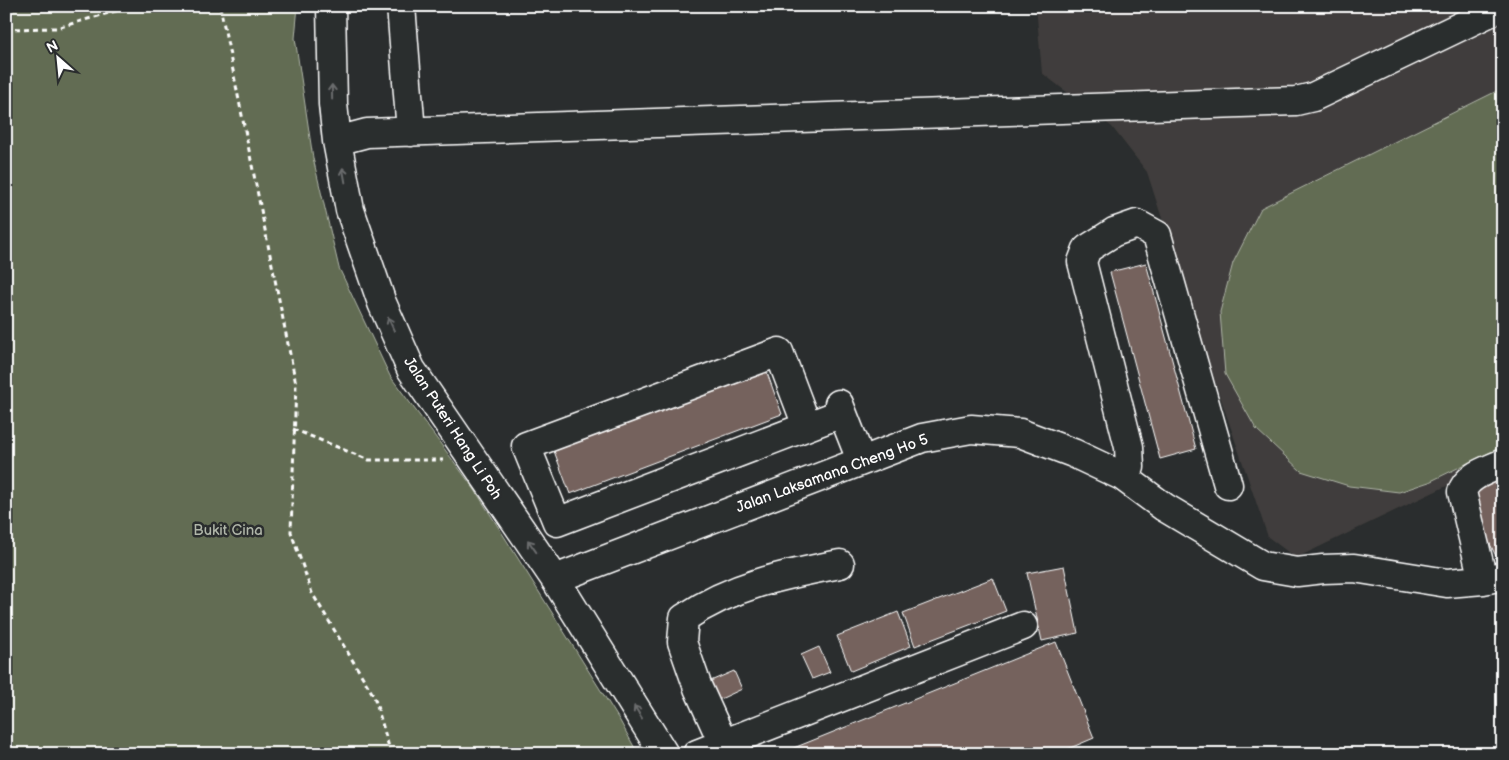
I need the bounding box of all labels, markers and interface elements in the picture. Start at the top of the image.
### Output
north arrow [32,32,82,82]
text: N [44,37,61,57]
one-way arrow [328,85,337,101]
one-way arrow [338,168,348,184]
one-way arrow [386,317,396,332]
street label: Jalan Puteri Hang Li Poh [399,353,506,503]
street label: Jalan Laksamana Cheng Ho 5 [733,430,931,517]
park label: Bukit Cina [193,521,263,540]
one-way arrow [527,539,537,553]
one-way arrow [633,706,643,720]

